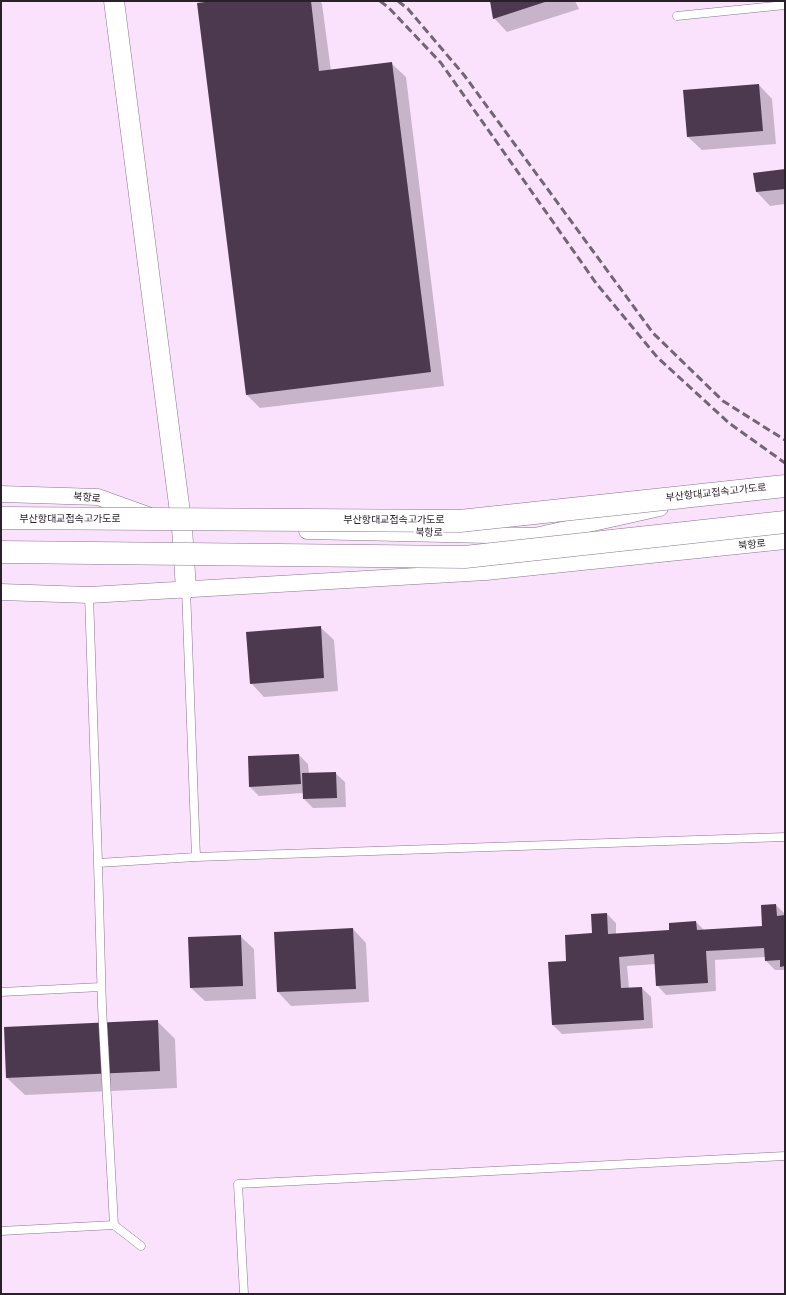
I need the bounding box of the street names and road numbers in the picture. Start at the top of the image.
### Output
street label: 부산항대교접속고가도로 [665,482,767,504]
street label: 북항로 [73,491,101,505]
street label: 부산항대교접속고가도로 [19,513,121,525]
street label: 부산항대교접속고가도로 [343,514,445,526]
street label: 북항로 [415,527,443,539]
street label: 북항로 [738,538,766,552]

